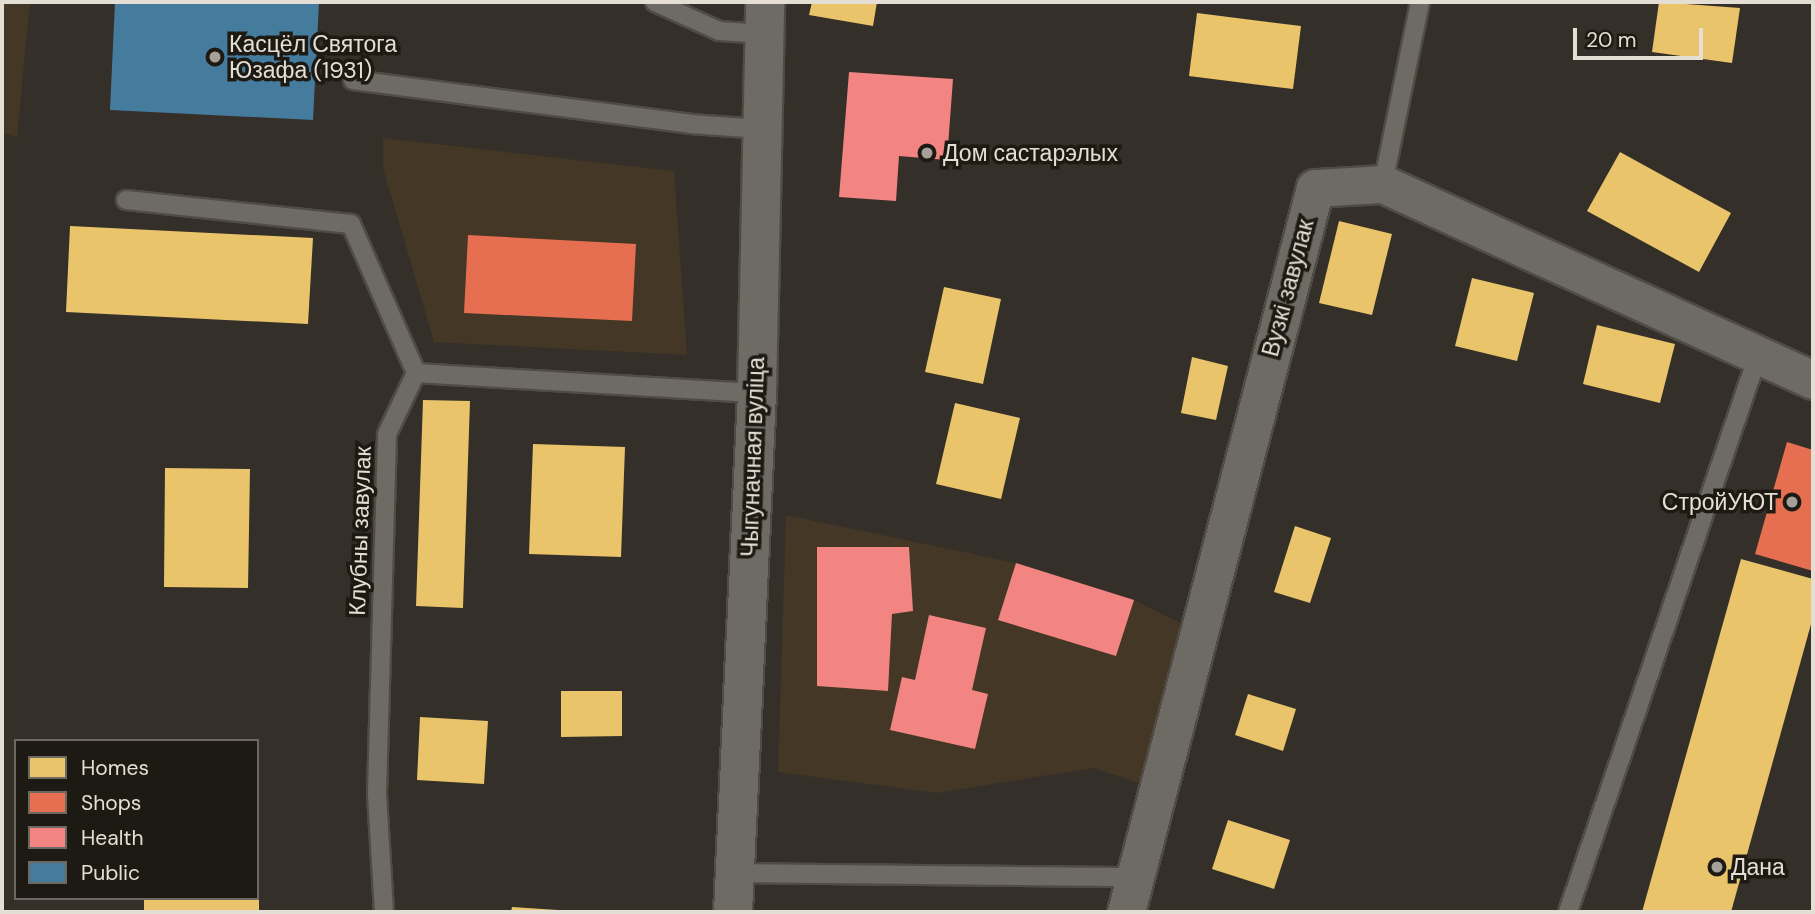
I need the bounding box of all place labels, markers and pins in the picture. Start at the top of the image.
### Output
place label: Касцёл Святога Юзафа (1931) [229,30,397,84]
marker: Касцёл Святога Юзафа (1931) [207,49,223,65]
place label: Дом састарэлых [943,139,1118,167]
marker: Дом састарэлых [917,143,937,163]
place label: СтройУЮТ [1662,488,1778,516]
marker: СтройУЮТ [1784,494,1800,510]
place label: Дана [1731,853,1785,881]
marker: Дана [1709,859,1725,875]

